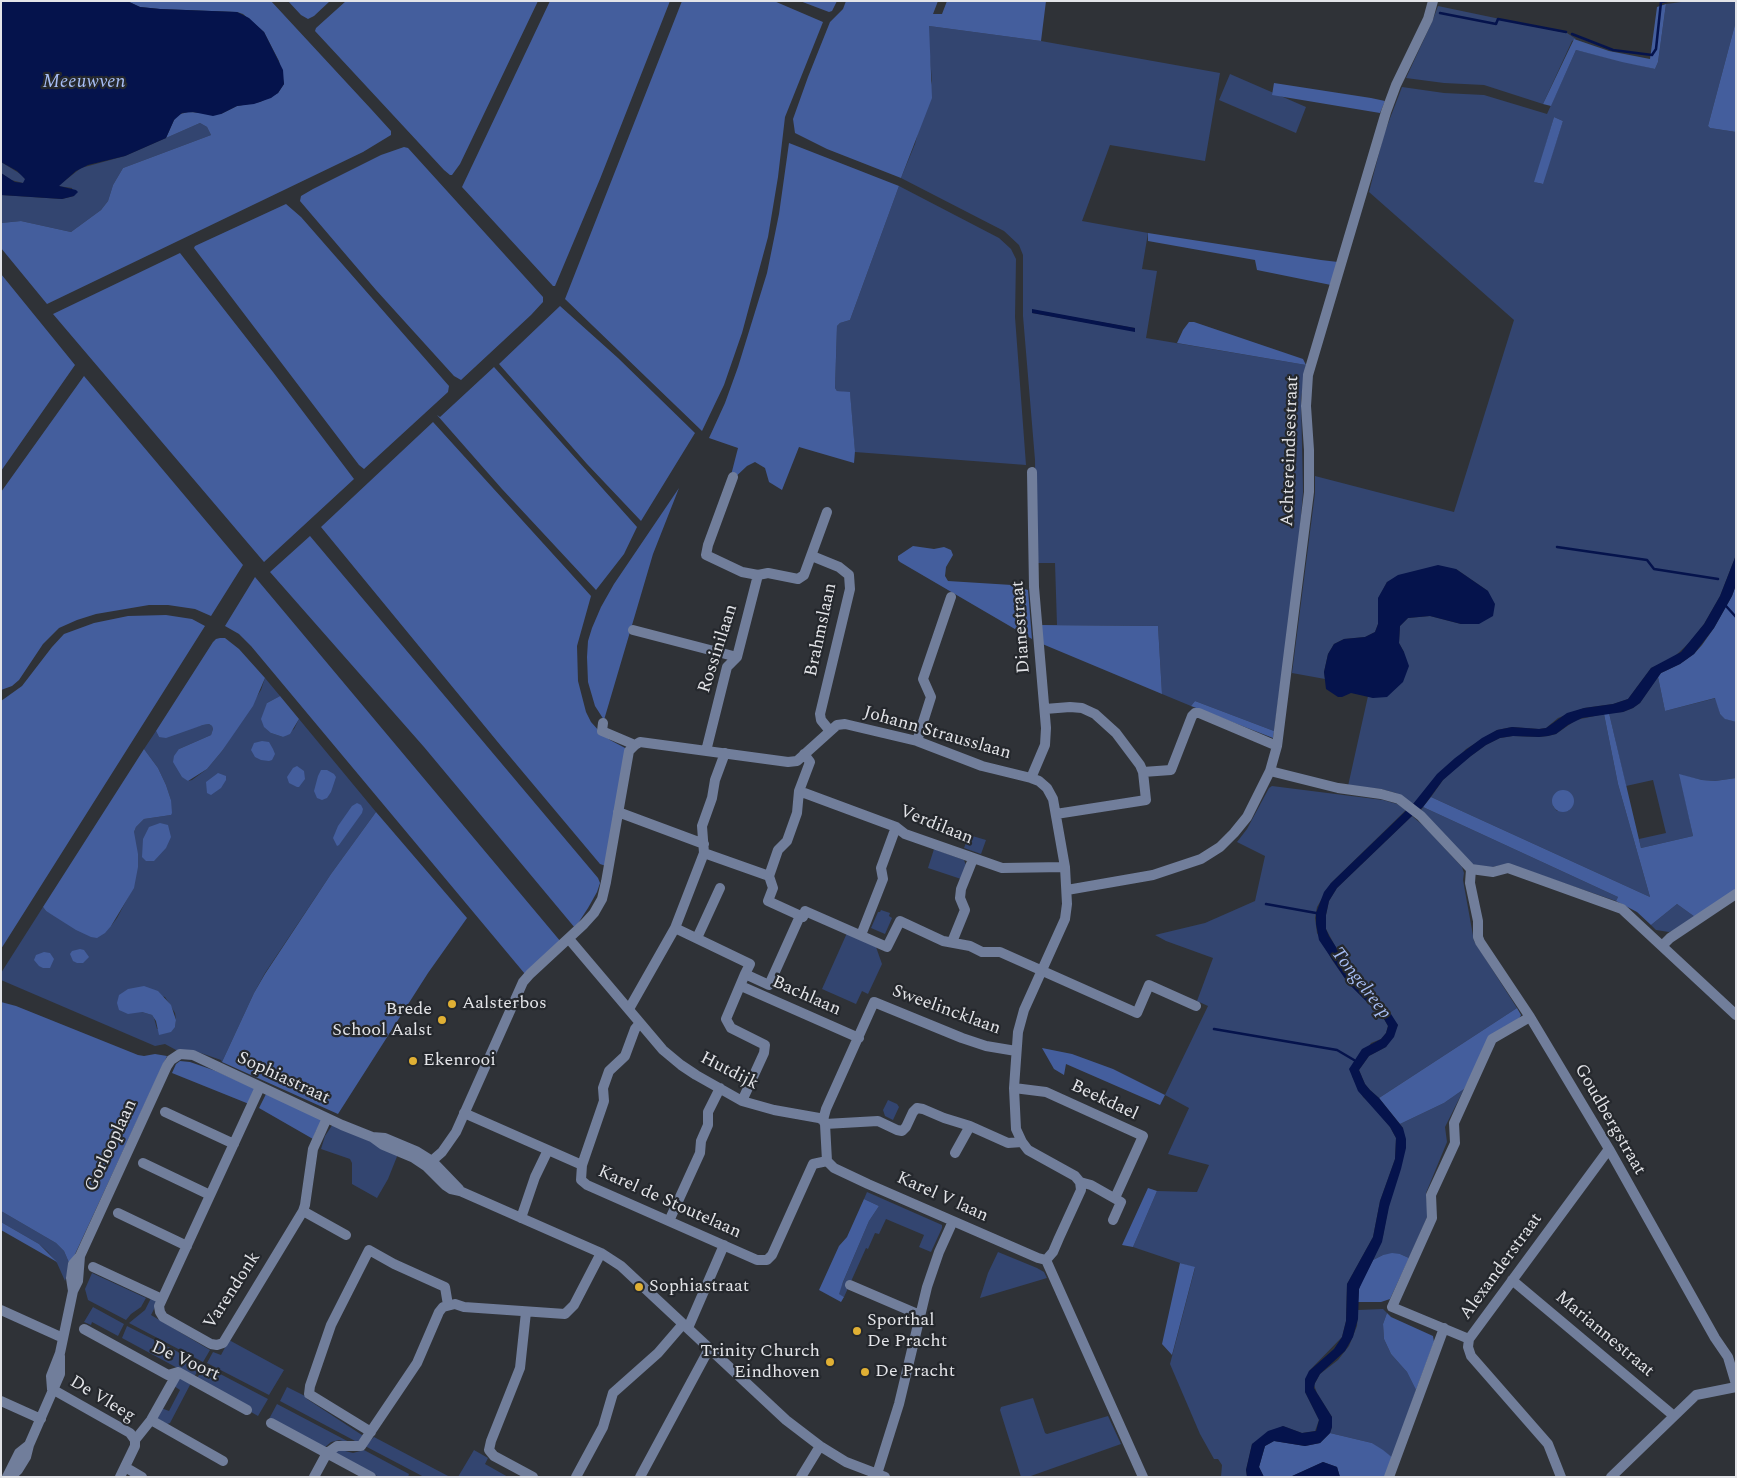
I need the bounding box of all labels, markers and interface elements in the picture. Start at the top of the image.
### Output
water label: Meeuwven [43,72,125,94]
street label: Achtereindsestraat [1278,375,1304,527]
street label: Dianestraat [1008,580,1036,674]
street label: Brahmslaan [802,581,842,679]
street label: Rossinilaan [695,602,743,696]
street label: Johann Strausslaan [861,703,1013,765]
street label: Verdilaan [896,801,976,851]
water label: Tongelreep [1325,943,1395,1025]
street label: Bachlaan [768,972,844,1022]
street label: Sweelincklaan [889,981,1003,1041]
place label: Aalsterbos [462,993,547,1015]
marker: Aalsterbos [446,998,458,1010]
place label: Brede School Aalst [332,999,432,1042]
marker: Brede School Aalst [436,1014,448,1026]
street label: Sophiastraat [233,1048,333,1110]
street label: Hutdijk [696,1048,762,1096]
place label: Ekenrooi [423,1050,496,1072]
marker: Ekenrooi [407,1055,419,1067]
street label: Goudbergstraat [1568,1061,1650,1179]
street label: Beekdael [1067,1076,1141,1126]
street label: Gorlooplaan [81,1097,143,1195]
street label: Karel de Stoutelaan [594,1162,744,1244]
street label: Karel V laan [893,1168,991,1228]
street label: Alexanderstraat [1456,1209,1548,1325]
street label: Varendonk [200,1248,266,1334]
place label: Sophiastraat [649,1276,749,1298]
marker: Sophiastraat [633,1281,645,1293]
street label: Mariannestraat [1550,1287,1658,1383]
place label: Sporthal De Pracht [867,1310,947,1352]
marker: Sporthal De Pracht [851,1325,863,1337]
street label: De Voort [147,1337,223,1387]
place label: Trinity Church Eindhoven [700,1341,820,1384]
marker: Trinity Church Eindhoven [824,1356,836,1368]
place label: De Pracht [875,1361,955,1383]
marker: De Pracht [859,1366,871,1378]
street label: De Vleeg [65,1372,139,1428]

